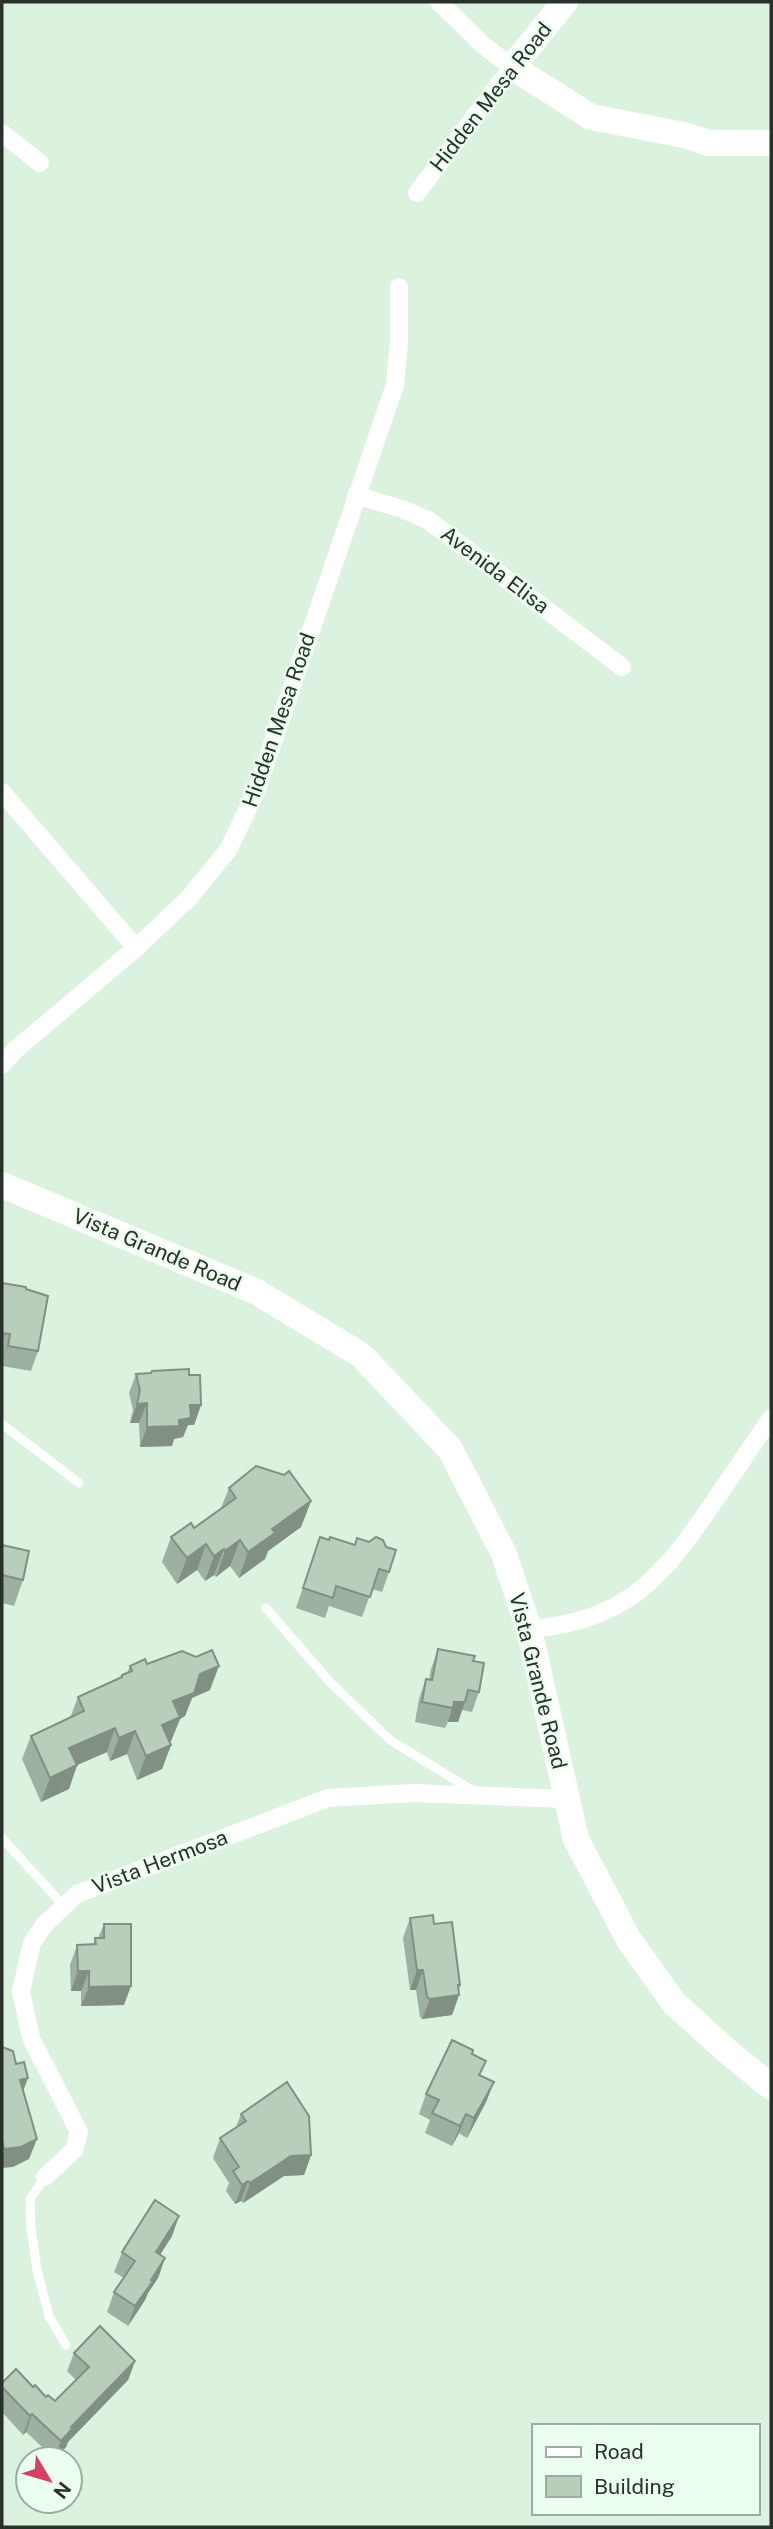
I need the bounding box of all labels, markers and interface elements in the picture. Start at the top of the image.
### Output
street label: Hidden Mesa Road [424,17,557,176]
street label: Avenida Elisa [436,521,554,618]
street label: Hidden Mesa Road [237,629,320,810]
street label: Vista Grande Road [69,1203,245,1296]
street label: Vista Grande Road [505,1590,572,1772]
street label: Vista Hermosa [89,1824,231,1899]
legend [532,2424,759,2515]
text: Road [594,2439,644,2464]
north arrow [14,2445,84,2515]
text: Building [594,2474,675,2499]
text: N [49,2478,76,2503]

